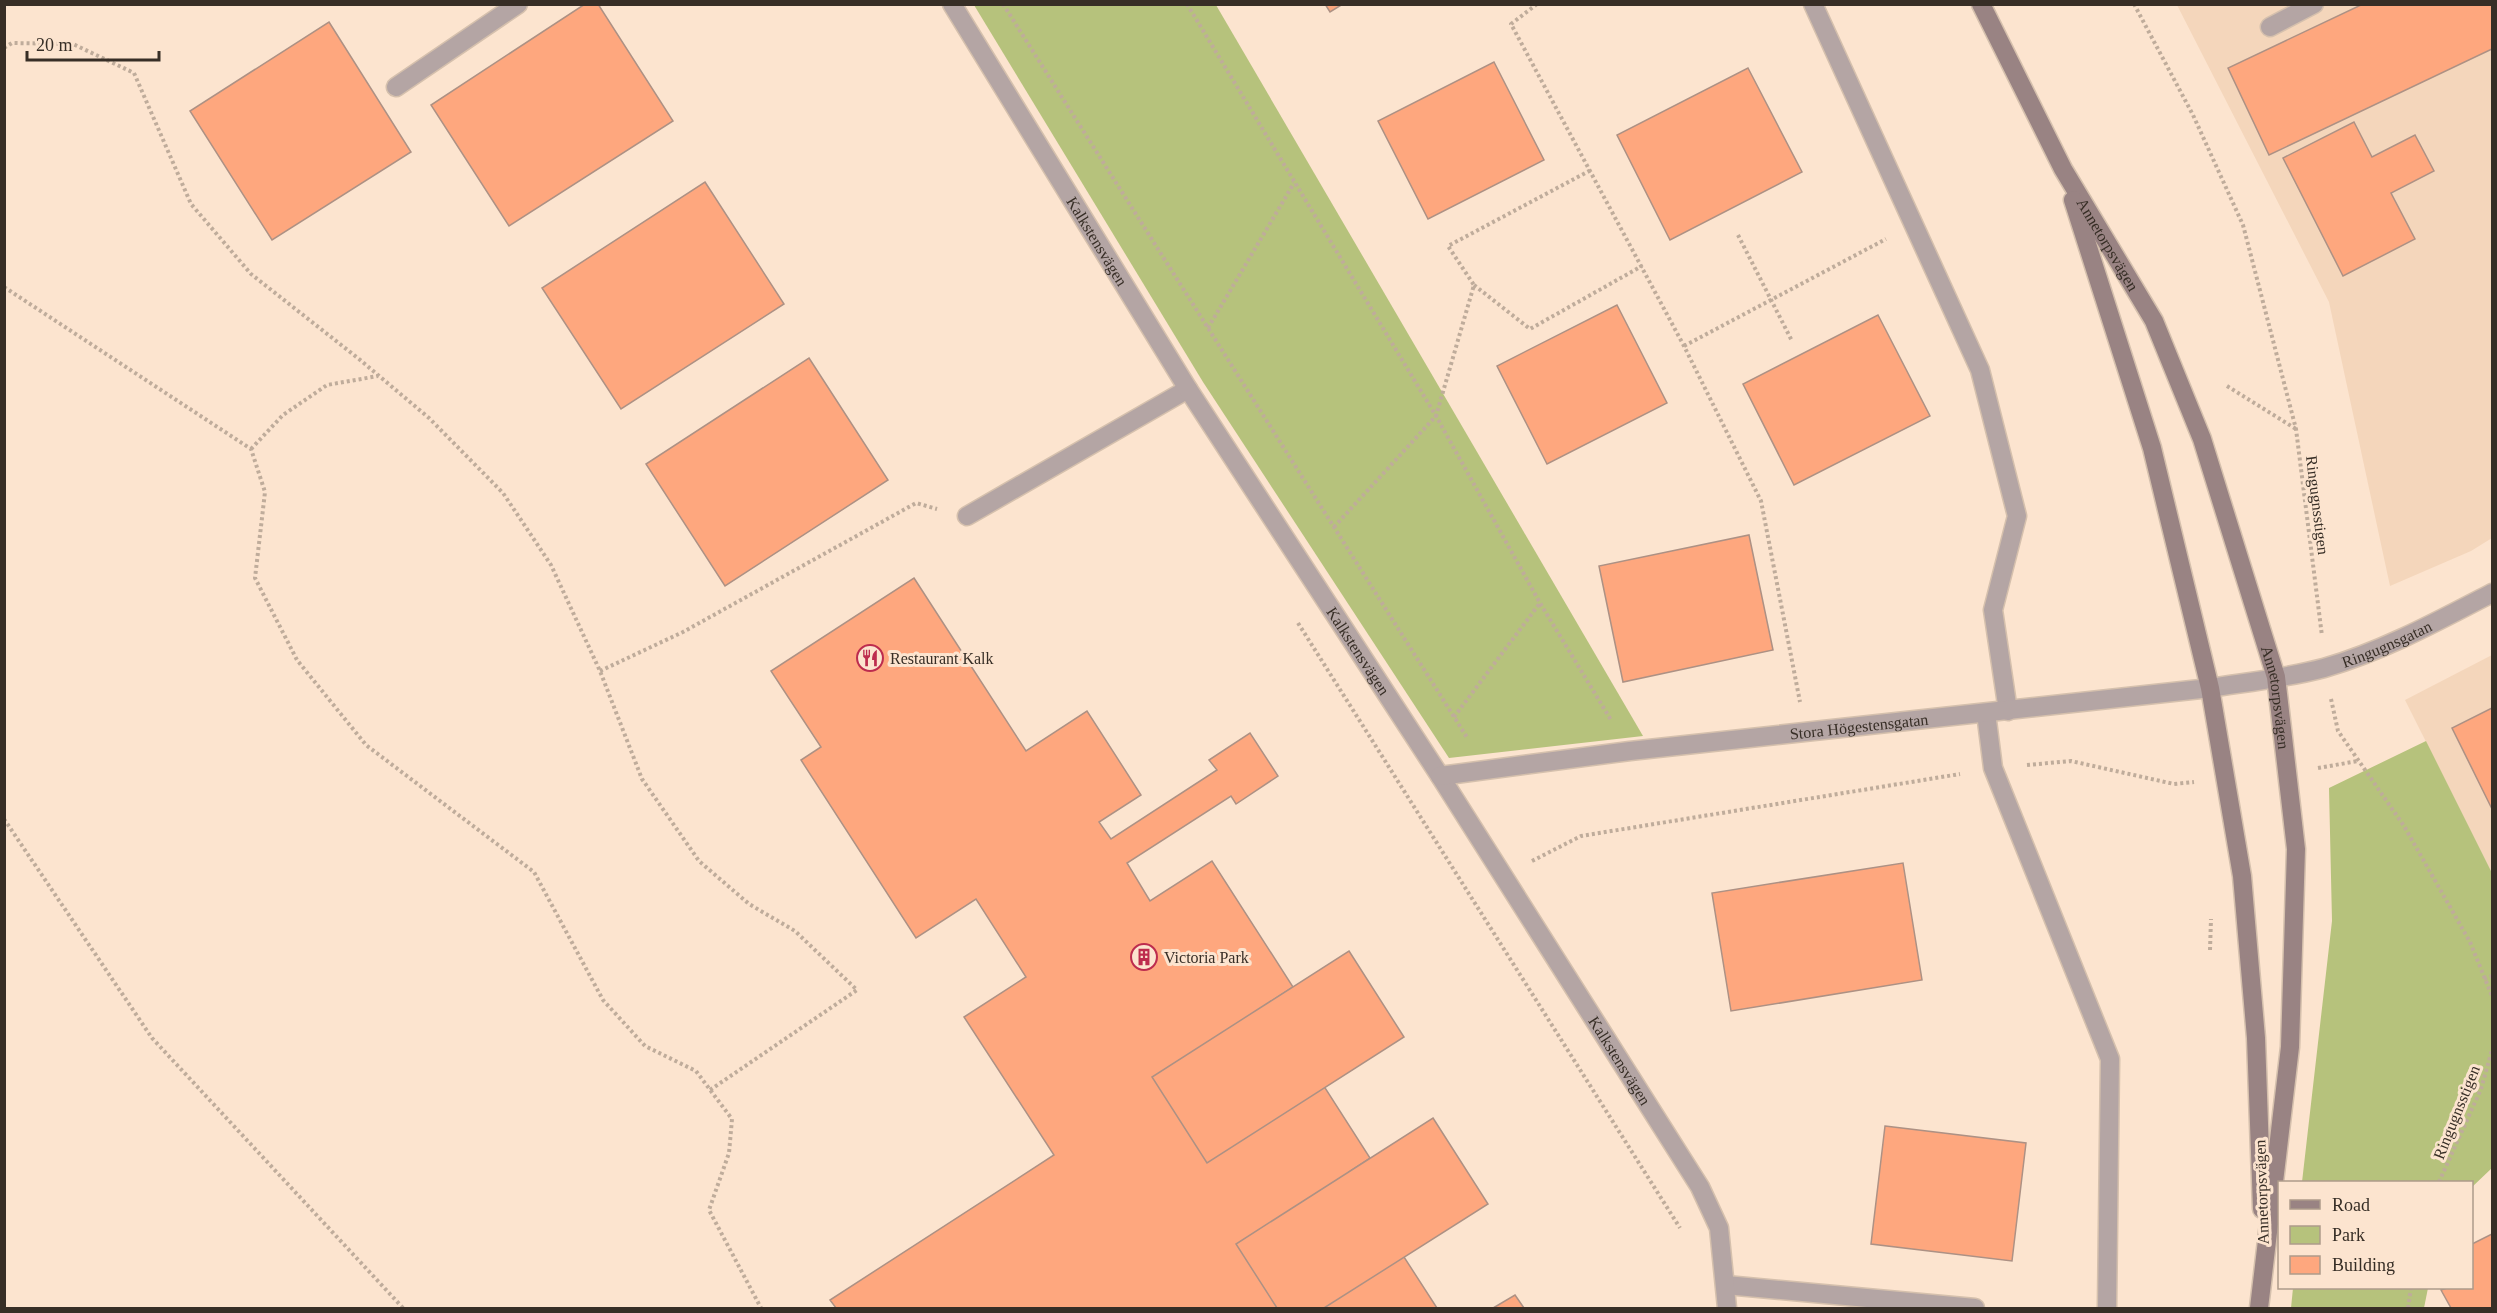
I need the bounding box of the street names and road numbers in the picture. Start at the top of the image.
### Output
street label: Kalkstensvägen [1063,194,1131,289]
street label: Annetorpsvägen [2073,195,2142,294]
street label: Ringugnsstigen [2302,455,2332,556]
street label: Kalkstensvägen [1323,604,1393,698]
street label: Ringugnsgatan [2340,617,2435,671]
street label: Annetorpsvägen [2258,644,2292,750]
street label: Stora Högestensgatan [1789,711,1929,743]
street label: Kalkstensvägen [1585,1013,1654,1108]
street label: Ringugnsstigen [2430,1063,2484,1162]
street label: Annetorpsvägen [2251,1139,2273,1245]

